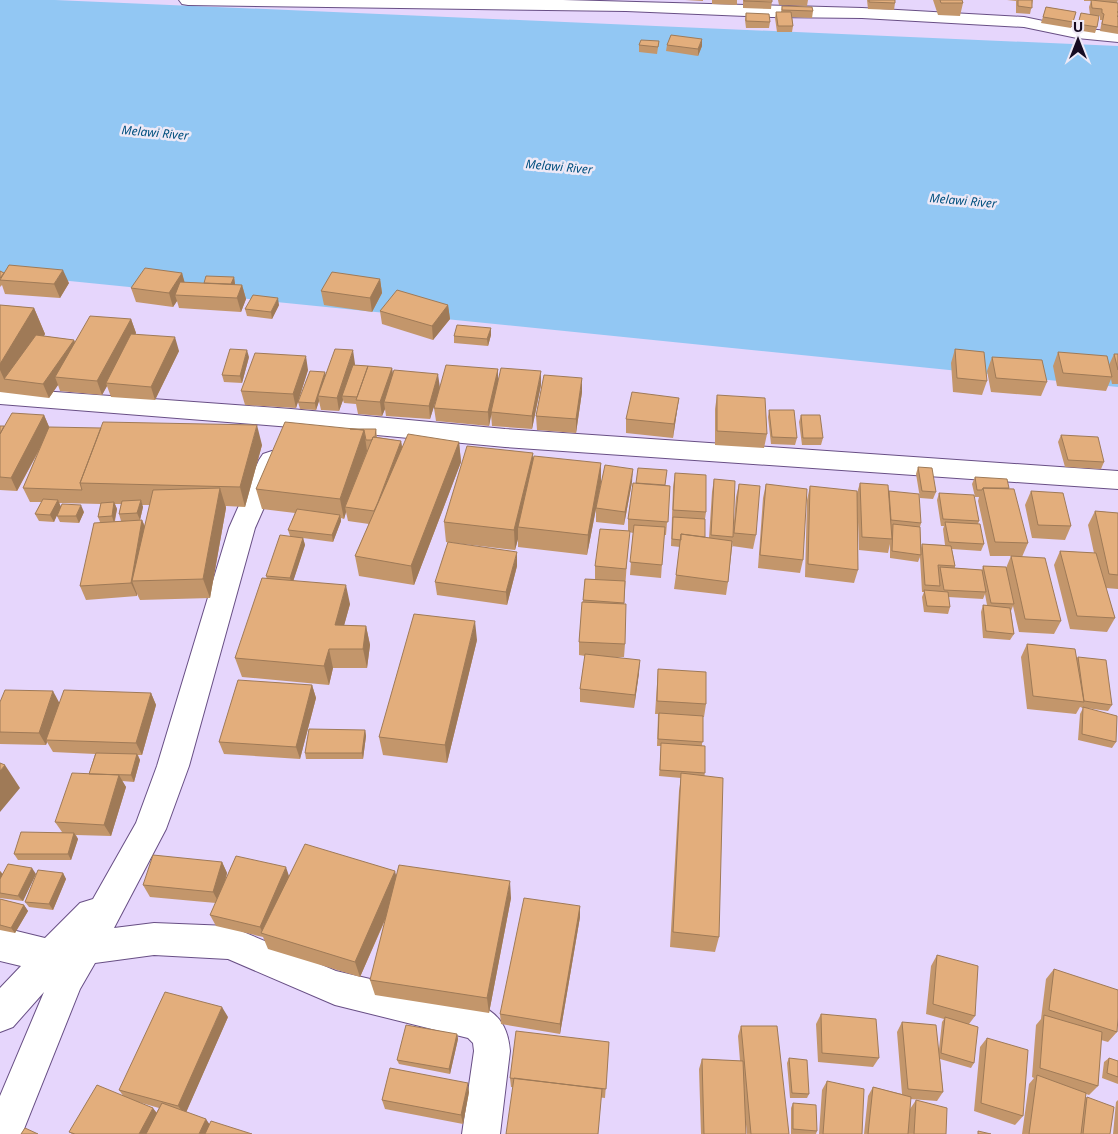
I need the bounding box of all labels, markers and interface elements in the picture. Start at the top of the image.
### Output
north arrow [1053,15,1103,65]
text: U [1073,17,1083,36]
water label: Melawi River [121,121,190,144]
water label: Melawi River [525,155,594,178]
water label: Melawi River [929,189,998,212]

